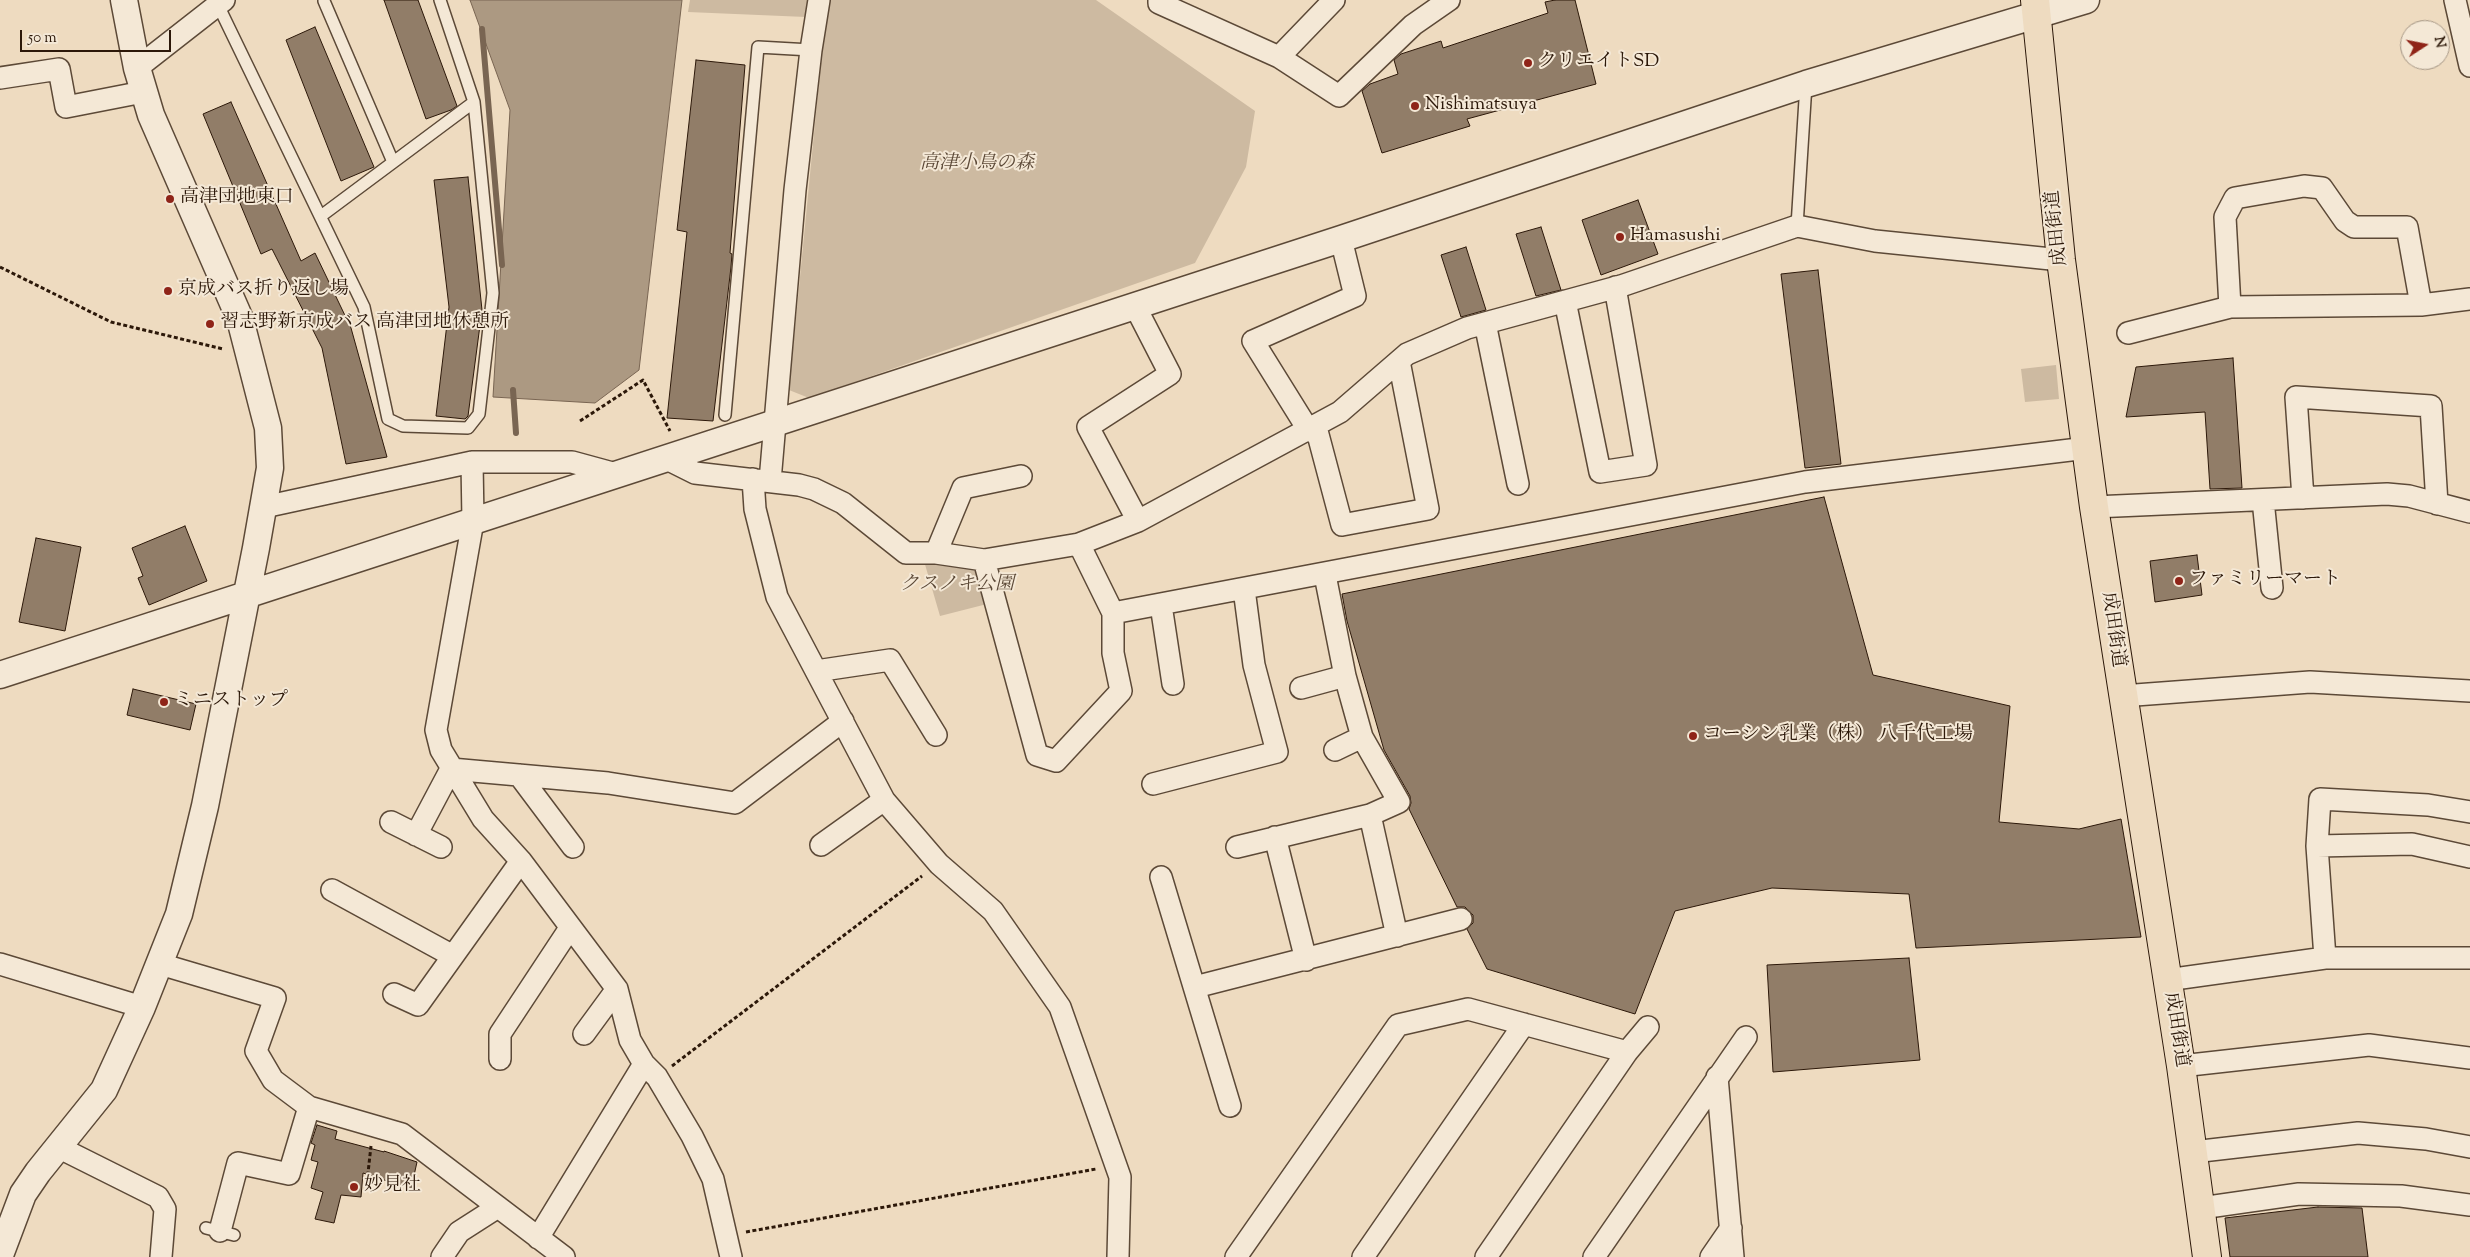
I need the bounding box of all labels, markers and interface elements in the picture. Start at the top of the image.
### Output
scale bar [22,20,174,52]
north arrow [2400,20,2450,70]
text: 50 m [28,28,57,49]
text: N [2428,35,2450,50]
place label: クリエイトSD [1538,52,1659,74]
marker: クリエイトSD [1522,57,1534,69]
place label: Nishimatsuya [1425,95,1537,117]
marker: Nishimatsuya [1409,100,1421,112]
park label: 高津小鳥の森 [920,154,1034,176]
place label: 高津団地東口 [180,188,294,210]
street label: 成田街道 [2043,189,2073,267]
marker: 高津団地東口 [164,193,176,205]
place label: Hamasushi [1630,226,1721,248]
marker: Hamasushi [1614,231,1626,243]
place label: 京成バス折り返し場 [178,280,349,302]
marker: 京成バス折り返し場 [162,285,174,297]
place label: 習志野新京成バス 高津団地休憩所 [220,313,509,335]
marker: 習志野新京成バス 高津団地休憩所 [204,318,216,330]
place label: ファミリーマート [2189,570,2341,592]
park label: クスノキ公園 [900,575,1014,597]
marker: ファミリーマート [2173,575,2185,587]
street label: 成田街道 [2095,591,2129,669]
place label: ミニストップ [174,691,288,713]
marker: ミニストップ [158,696,170,708]
place label: コーシン乳業（株） 八千代工場 [1703,725,1973,747]
marker: コーシン乳業（株） 八千代工場 [1687,730,1699,742]
street label: 成田街道 [2158,991,2192,1069]
place label: 妙見社 [364,1176,421,1198]
marker: 妙見社 [348,1181,360,1193]

